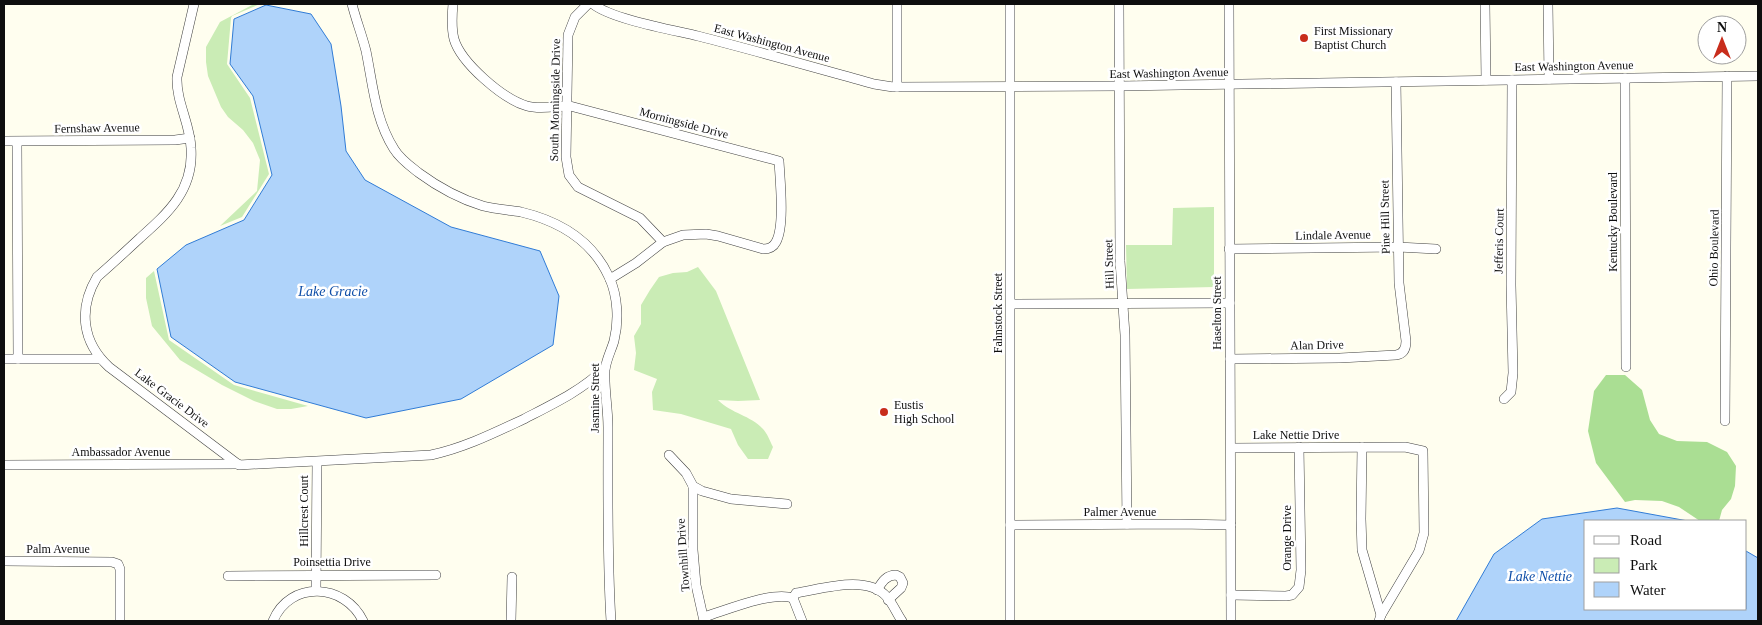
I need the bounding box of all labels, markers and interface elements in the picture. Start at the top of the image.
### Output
north arrow [1697,15,1747,65]
text: N [1717,20,1727,35]
street label: East Washington Avenue [713,21,831,65]
place label: First Missionary Baptist Church [1314,24,1393,52]
marker: First Missionary Baptist Church [1298,32,1310,44]
street label: South Morningside Drive [547,39,563,161]
street label: East Washington Avenue [1514,58,1634,74]
street label: East Washington Avenue [1109,65,1229,81]
street label: Morningside Drive [638,104,730,142]
street label: Fernshaw Avenue [54,120,140,136]
street label: Kentucky Boulevard [1606,172,1620,272]
street label: Pine Hill Street [1377,179,1393,254]
street label: Jefferis Court [1491,208,1507,274]
street label: Ohio Boulevard [1706,209,1722,287]
street label: Lindale Avenue [1295,227,1371,243]
street label: Hill Street [1101,238,1117,289]
street label: Fahnstock Street [991,272,1005,353]
street label: Haselton Street [1210,276,1224,350]
water label: Lake Gracie [297,284,368,299]
street label: Alan Drive [1290,338,1344,352]
street label: Jasmine Street [588,363,602,433]
street label: Lake Gracie Drive [132,366,212,430]
place label: Eustis High School [894,398,955,426]
marker: Eustis High School [878,406,890,418]
street label: Lake Nettie Drive [1253,428,1339,442]
street label: Ambassador Avenue [72,445,170,459]
street label: Hillcrest Court [297,475,311,547]
street label: Palmer Avenue [1084,505,1156,519]
street label: Orange Drive [1280,505,1294,571]
street label: Townhill Drive [673,518,693,592]
legend [1584,520,1747,610]
text: Road [1630,532,1662,548]
street label: Palm Avenue [26,542,90,556]
street label: Poinsettia Drive [293,555,371,569]
text: Park [1630,557,1658,573]
water label: Lake Nettie [1507,569,1572,584]
text: Water [1630,582,1665,598]

